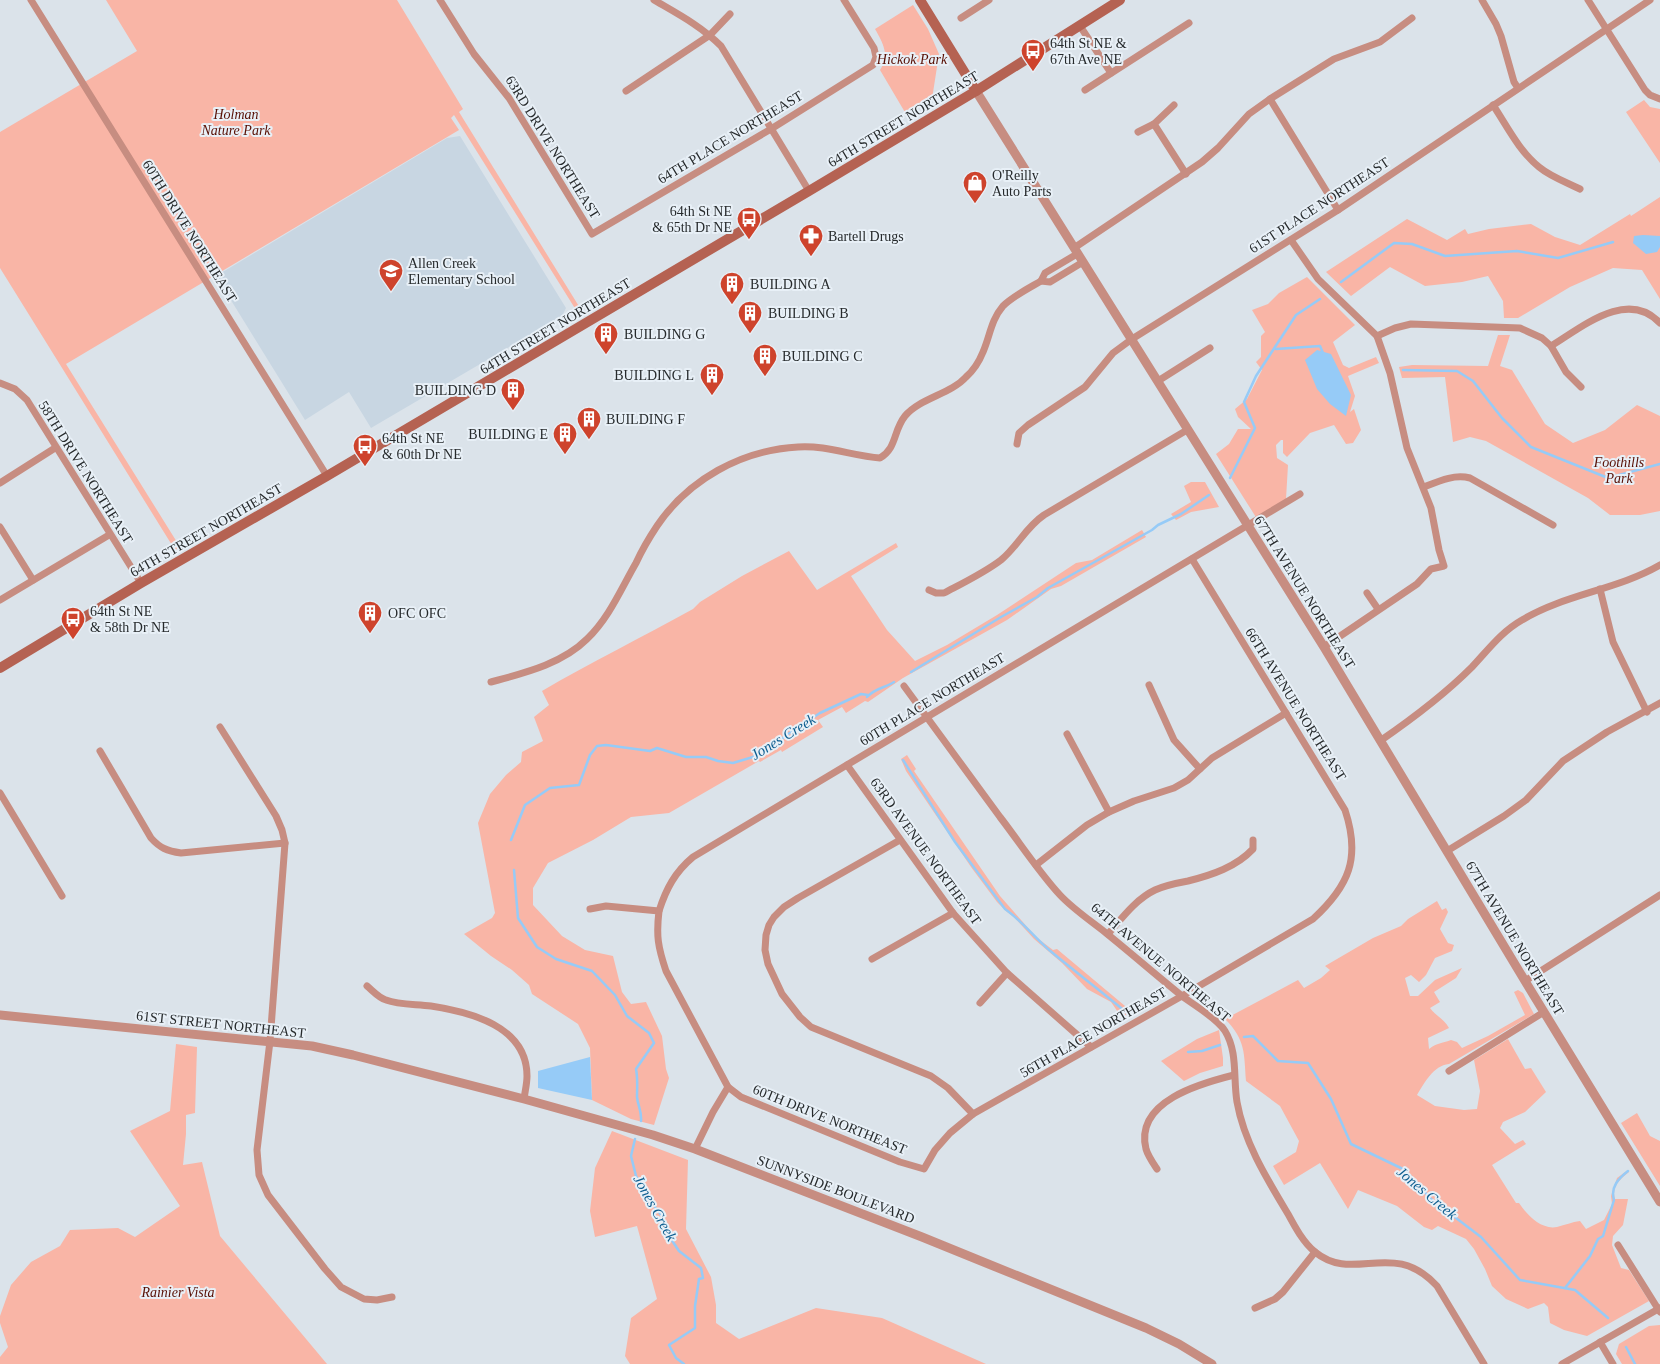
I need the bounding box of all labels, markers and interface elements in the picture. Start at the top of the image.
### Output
place label: 64th St NE & 67th Ave NE [1050,36,1127,67]
bus stop icon: 64th St NE & 67th Ave NE [1020,38,1046,72]
park label: Hickok Park [876,52,948,67]
street label: 64TH STREET NORTHEAST [825,68,982,170]
street label: 63RD DRIVE NORTHEAST [502,73,603,222]
street label: 64TH PLACE NORTHEAST [655,88,806,187]
park label: Holman Nature Park [200,107,271,138]
street label: 61ST PLACE NORTHEAST [1246,154,1392,256]
street label: 60TH DRIVE NORTHEAST [140,157,240,305]
place label: O'Reilly Auto Parts [992,168,1052,199]
shop icon: O'Reilly Auto Parts [962,170,988,204]
place label: 64th St NE & 65th Dr NE [652,204,732,235]
bus stop icon: 64th St NE & 65th Dr NE [736,206,762,240]
pharmacy icon: Bartell Drugs [798,223,824,257]
place label: Bartell Drugs [828,229,904,244]
place label: Allen Creek Elementary School [408,256,515,287]
school or university icon: Allen Creek Elementary School [378,258,404,292]
building icon: BUILDING A [719,271,745,305]
street label: 64TH STREET NORTHEAST [477,275,634,377]
place label: BUILDING A [750,277,831,292]
building icon: BUILDING B [737,300,763,334]
place label: BUILDING B [768,306,849,321]
building icon: BUILDING G [593,321,619,355]
place label: BUILDING G [624,327,705,342]
building icon: BUILDING C [752,343,778,377]
place label: BUILDING C [782,349,863,364]
building icon: BUILDING L [699,362,725,396]
place label: BUILDING L [614,368,694,383]
building icon: BUILDING D [500,377,526,411]
place label: BUILDING D [415,383,496,398]
street label: 58TH DRIVE NORTHEAST [36,398,136,546]
building icon: BUILDING F [576,406,602,440]
place label: BUILDING F [606,412,685,427]
building icon: BUILDING E [552,421,578,455]
place label: BUILDING E [468,427,548,442]
place label: 64th St NE & 60th Dr NE [382,431,462,462]
bus stop icon: 64th St NE & 60th Dr NE [352,433,378,467]
park label: Foothills Park [1593,455,1645,486]
street label: 64TH STREET NORTHEAST [128,480,285,580]
street label: 67TH AVENUE NORTHEAST [1251,513,1358,672]
building icon: OFC OFC [357,600,383,634]
place label: 64th St NE & 58th Dr NE [90,604,170,635]
bus stop icon: 64th St NE & 58th Dr NE [60,606,86,640]
place label: OFC OFC [388,606,446,621]
street label: 66TH AVENUE NORTHEAST [1242,625,1349,784]
street label: 60TH PLACE NORTHEAST [857,650,1008,749]
water label: Jones Creek [748,711,819,763]
street label: 63RD AVENUE NORTHEAST [867,775,984,928]
street label: 67TH AVENUE NORTHEAST [1463,859,1567,1018]
street label: 64TH AVENUE NORTHEAST [1088,900,1234,1025]
street label: 56TH PLACE NORTHEAST [1017,984,1169,1081]
street label: 61ST STREET NORTHEAST [135,1008,307,1041]
street label: 60TH DRIVE NORTHEAST [751,1082,909,1157]
street label: SUNNYSIDE BOULEVARD [755,1152,917,1226]
water label: Jones Creek [1394,1163,1460,1223]
water label: Jones Creek [630,1172,680,1244]
park label: Rainier Vista [140,1285,215,1300]

